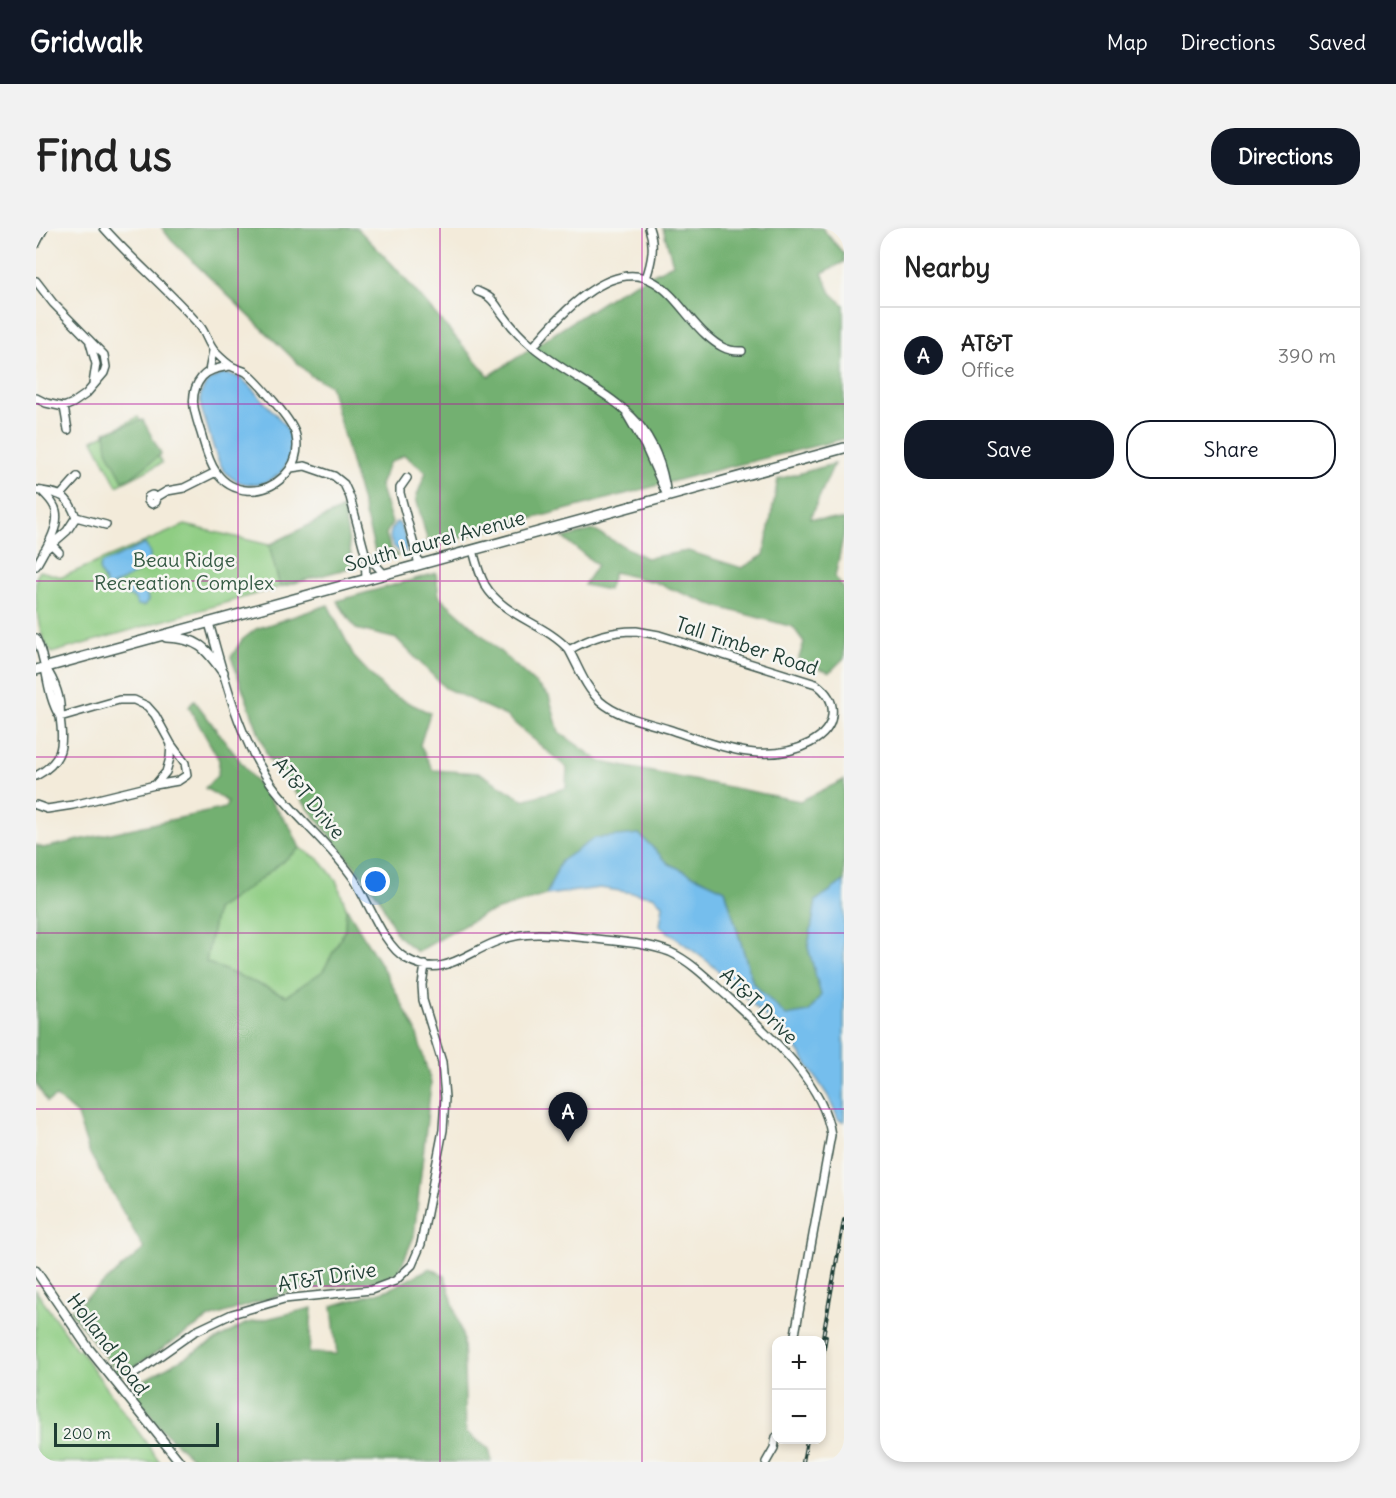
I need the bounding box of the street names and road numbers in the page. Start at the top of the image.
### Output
street label: South Laurel Avenue [342,504,528,577]
street label: Tall Timber Road [673,611,822,680]
street label: AT&T Drive [268,752,351,844]
street label: AT&T Drive [715,962,804,1049]
street label: AT&T Drive [276,1256,378,1297]
street label: Holland Road [62,1288,155,1400]

